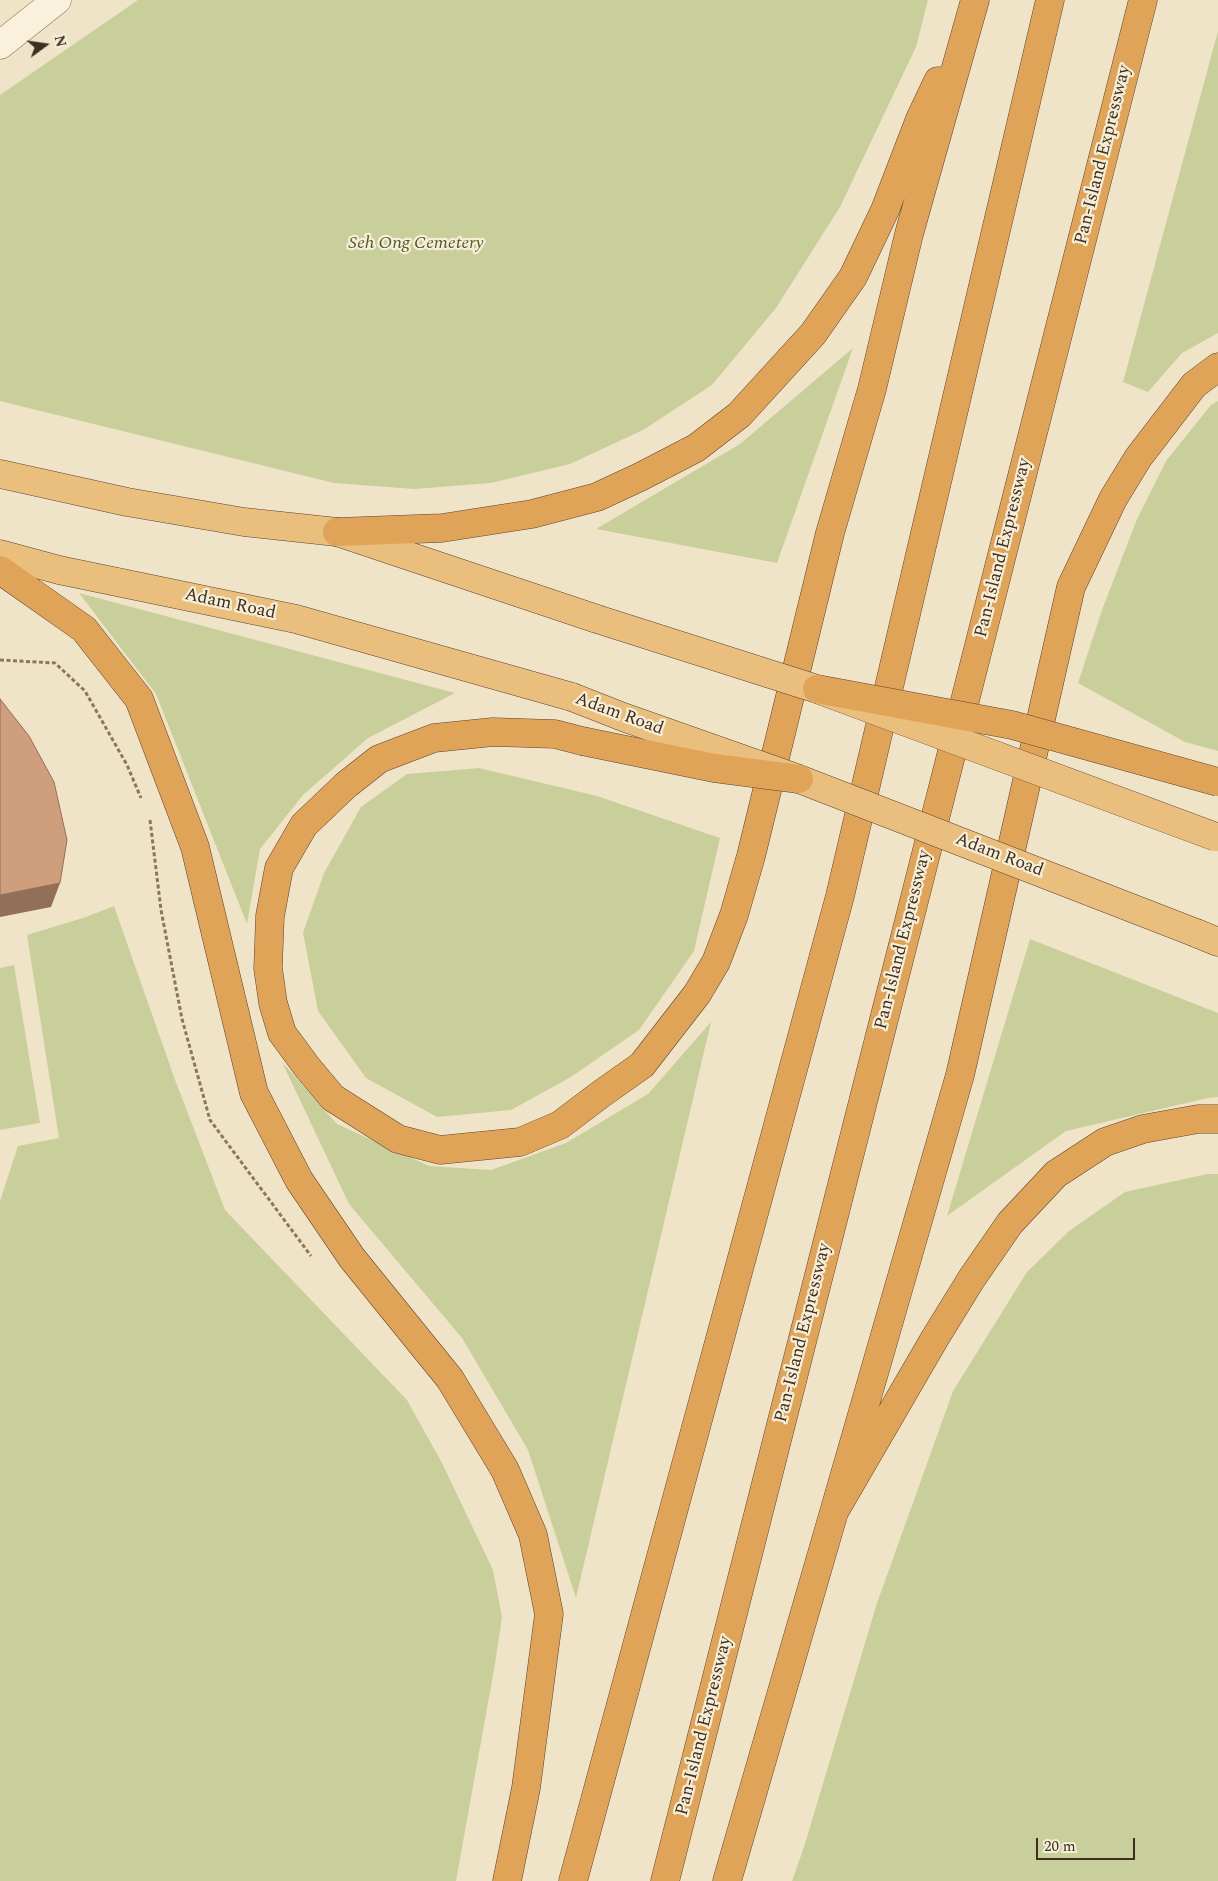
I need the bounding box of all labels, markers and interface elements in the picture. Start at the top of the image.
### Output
north arrow [20,20,70,70]
text: N [48,33,72,49]
street label: Pan-Island Expressway [1071,63,1137,247]
park label: Seh Ong Cemetery [348,233,484,255]
street label: Pan-Island Expressway [971,456,1037,640]
street label: Adam Road [182,585,278,625]
street label: Adam Road [572,689,666,741]
street label: Adam Road [952,829,1046,883]
street label: Pan-Island Expressway [871,848,937,1032]
street label: Pan-Island Expressway [771,1241,837,1425]
street label: Pan-Island Expressway [672,1634,738,1818]
scale bar [1038,1828,1137,1860]
text: 20 m [1044,1835,1076,1858]

